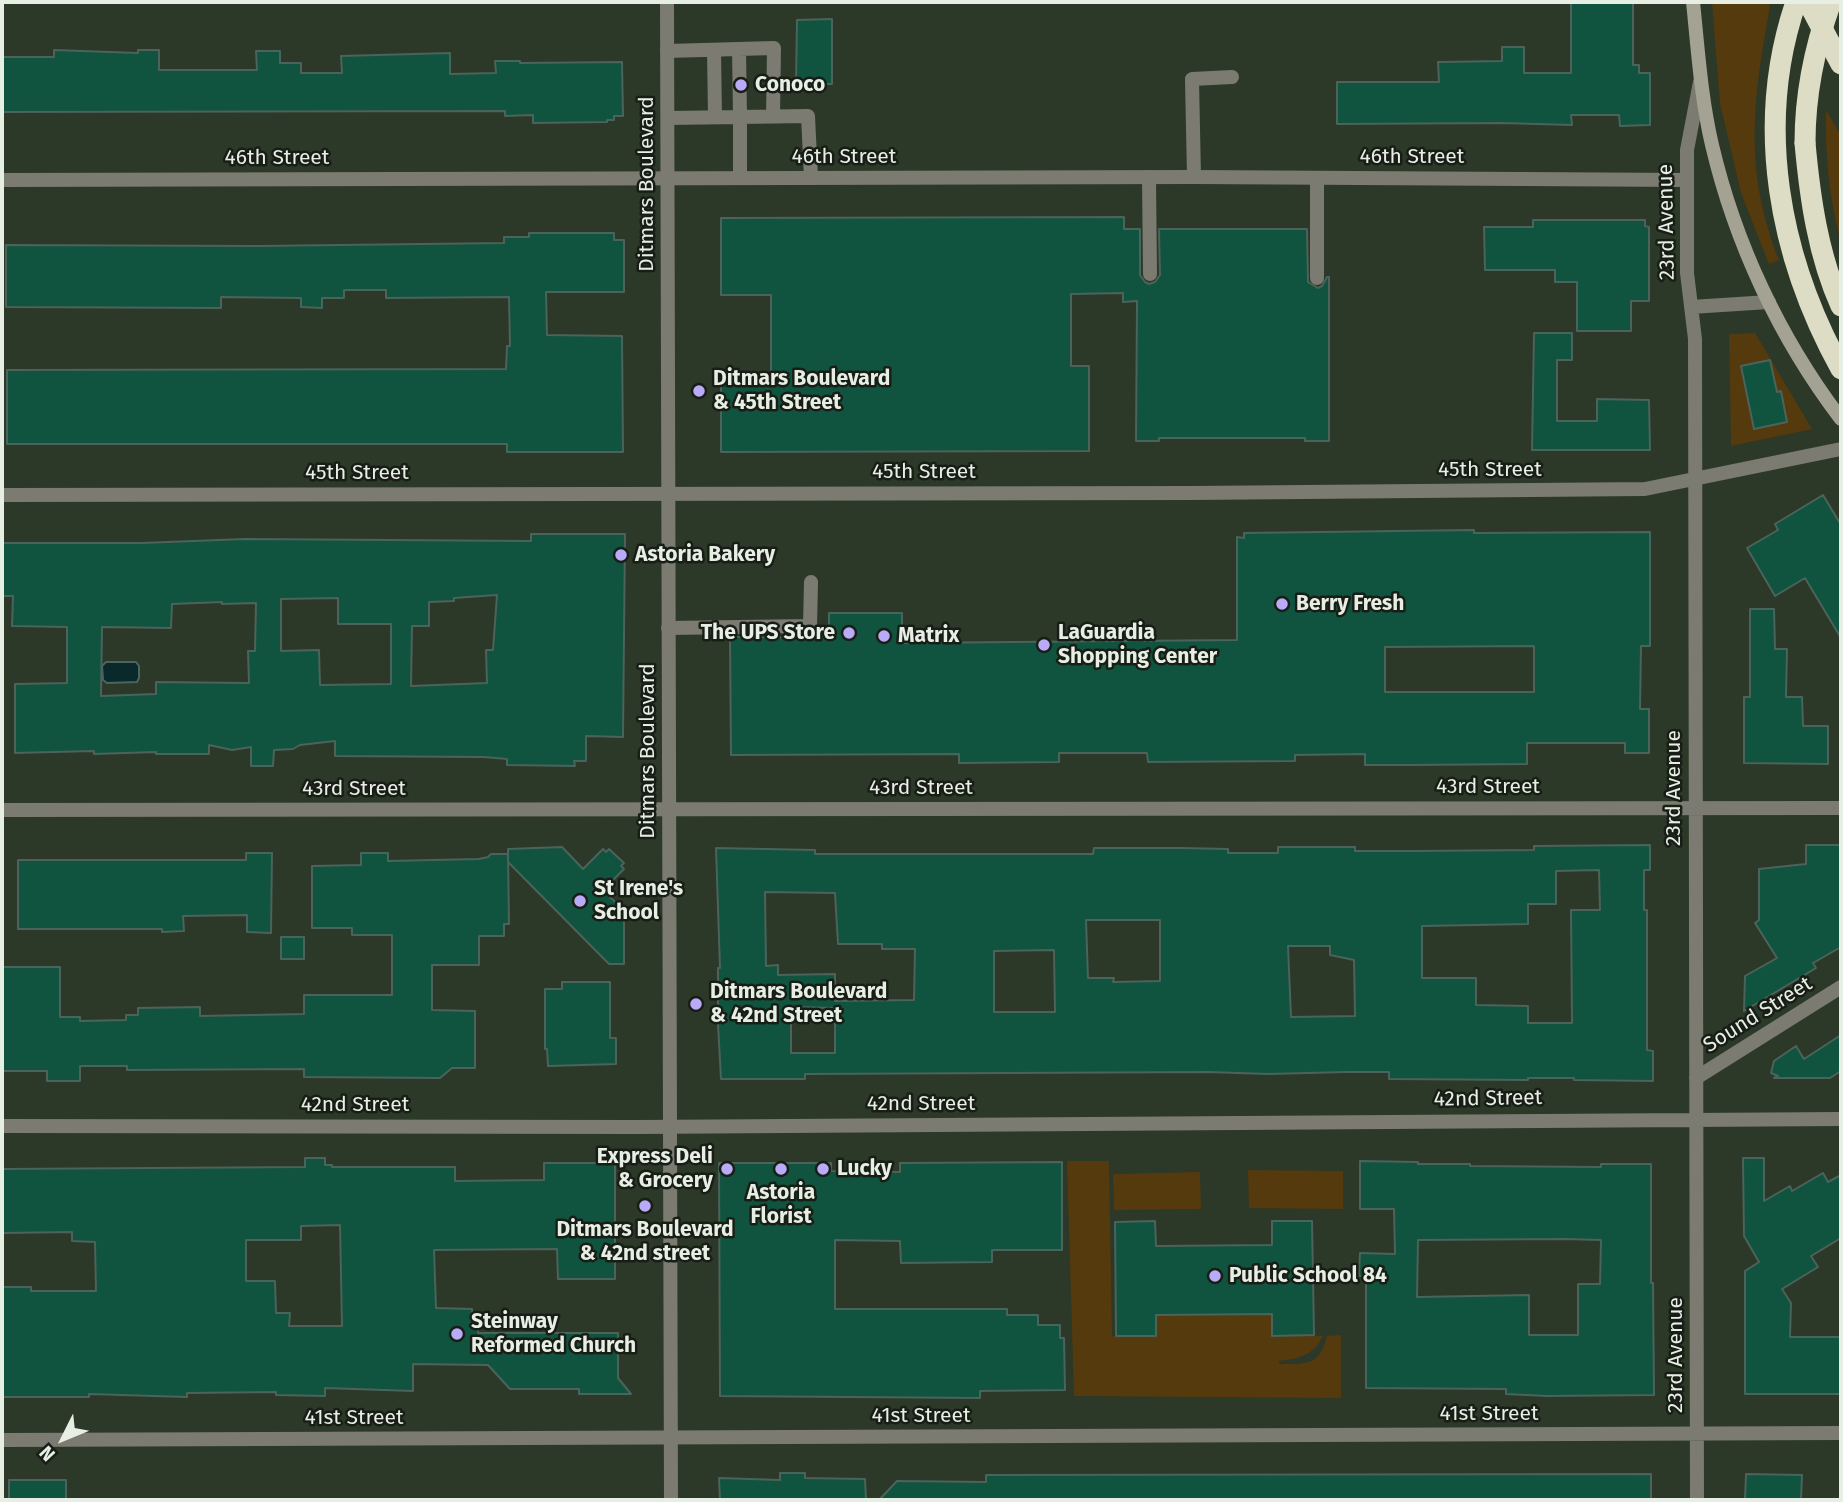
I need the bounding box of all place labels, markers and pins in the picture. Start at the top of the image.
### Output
place label: Conoco [755,72,825,98]
marker: Conoco [733,77,749,93]
place label: Ditmars Boulevard & 45th Street [713,366,890,416]
marker: Ditmars Boulevard & 45th Street [691,383,707,399]
place label: Astoria Bakery [635,542,775,568]
marker: Astoria Bakery [613,547,629,563]
place label: Berry Fresh [1296,591,1404,617]
marker: Berry Fresh [1274,596,1290,612]
place label: The UPS Store [701,620,835,646]
place label: LaGuardia Shopping Center [1058,620,1217,670]
place label: Matrix [898,623,959,649]
marker: The UPS Store [841,625,857,641]
marker: Matrix [876,628,892,644]
marker: LaGuardia Shopping Center [1036,637,1052,653]
place label: St Irene's School [594,876,683,926]
marker: St Irene's School [572,893,588,909]
place label: Ditmars Boulevard & 42nd Street [710,979,887,1029]
marker: Ditmars Boulevard & 42nd Street [688,996,704,1012]
place label: Express Deli & Grocery [597,1144,713,1194]
place label: Lucky [837,1156,892,1182]
marker: Express Deli & Grocery [719,1161,735,1177]
marker: Astoria Florist [773,1161,789,1177]
marker: Lucky [815,1161,831,1177]
place label: Astoria Florist [747,1180,815,1230]
marker: Ditmars Boulevard & 42nd street [637,1198,653,1214]
place label: Ditmars Boulevard & 42nd street [556,1217,734,1267]
place label: Public School 84 [1229,1263,1387,1289]
marker: Public School 84 [1207,1268,1223,1284]
place label: Steinway Reformed Church [471,1309,636,1359]
marker: Steinway Reformed Church [449,1326,465,1342]

